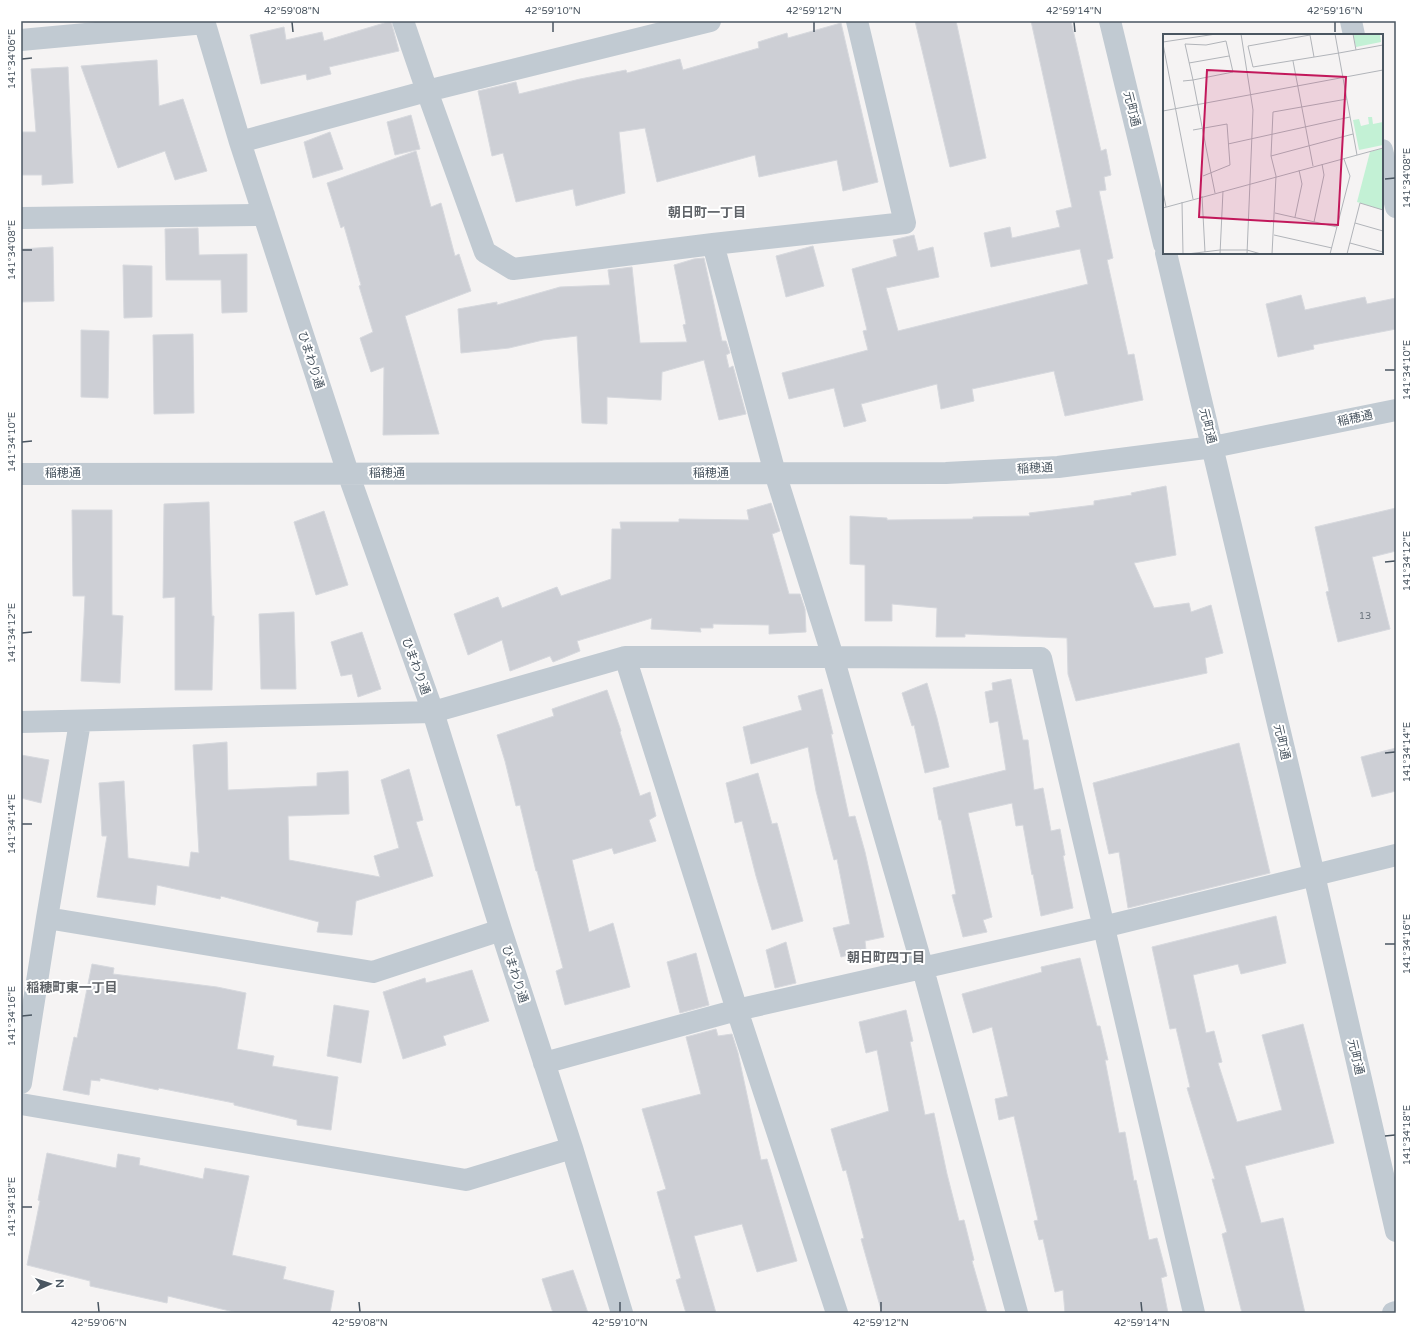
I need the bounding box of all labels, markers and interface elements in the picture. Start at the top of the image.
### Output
text: 42°59'08"N [264,5,320,17]
text: 42°59'10"N [525,5,581,17]
text: 42°59'12"N [786,5,842,17]
text: 42°59'14"N [1046,5,1102,17]
text: 42°59'16"N [1307,5,1363,17]
text: 141°34'06"E [6,29,18,89]
inset map [1163,34,1383,254]
street label: 元町通 [1121,90,1143,128]
text: 141°34'08"E [1401,148,1413,208]
district label: 朝日町一丁目 [668,205,746,221]
text: 141°34'08"E [6,220,18,280]
street label: ひまわり通 [295,329,327,391]
text: 141°34'10"E [1401,340,1413,400]
street label: 元町通 [1197,407,1219,445]
street label: 稲穂通 [1336,407,1374,429]
text: 141°34'10"E [6,412,18,472]
street label: 稲穂通 [1017,460,1053,476]
street label: 稲穂通 [45,466,81,480]
street label: 稲穂通 [369,466,405,480]
street label: 稲穂通 [693,466,729,480]
text: 141°34'12"E [1401,531,1413,591]
text: 141°34'12"E [6,603,18,663]
house number: 13 [1359,610,1371,622]
street label: ひまわり通 [399,635,433,697]
text: 141°34'14"E [1401,722,1413,782]
street label: 元町通 [1271,723,1293,761]
text: 141°34'14"E [6,794,18,854]
text: 141°34'16"E [1401,914,1413,974]
street label: ひまわり通 [499,943,531,1005]
district label: 朝日町四丁目 [847,950,925,966]
district label: 稲穂町東一丁目 [26,980,118,996]
text: 141°34'16"E [6,986,18,1046]
street label: 元町通 [1345,1038,1367,1076]
text: 141°34'18"E [1401,1105,1413,1165]
text: 141°34'18"E [6,1177,18,1237]
north arrow [30,1264,70,1304]
text: N [53,1279,66,1288]
text: 42°59'06"N [71,1317,127,1329]
text: 42°59'08"N [332,1317,388,1329]
text: 42°59'10"N [592,1317,648,1329]
text: 42°59'12"N [853,1317,909,1329]
text: 42°59'14"N [1114,1317,1170,1329]

